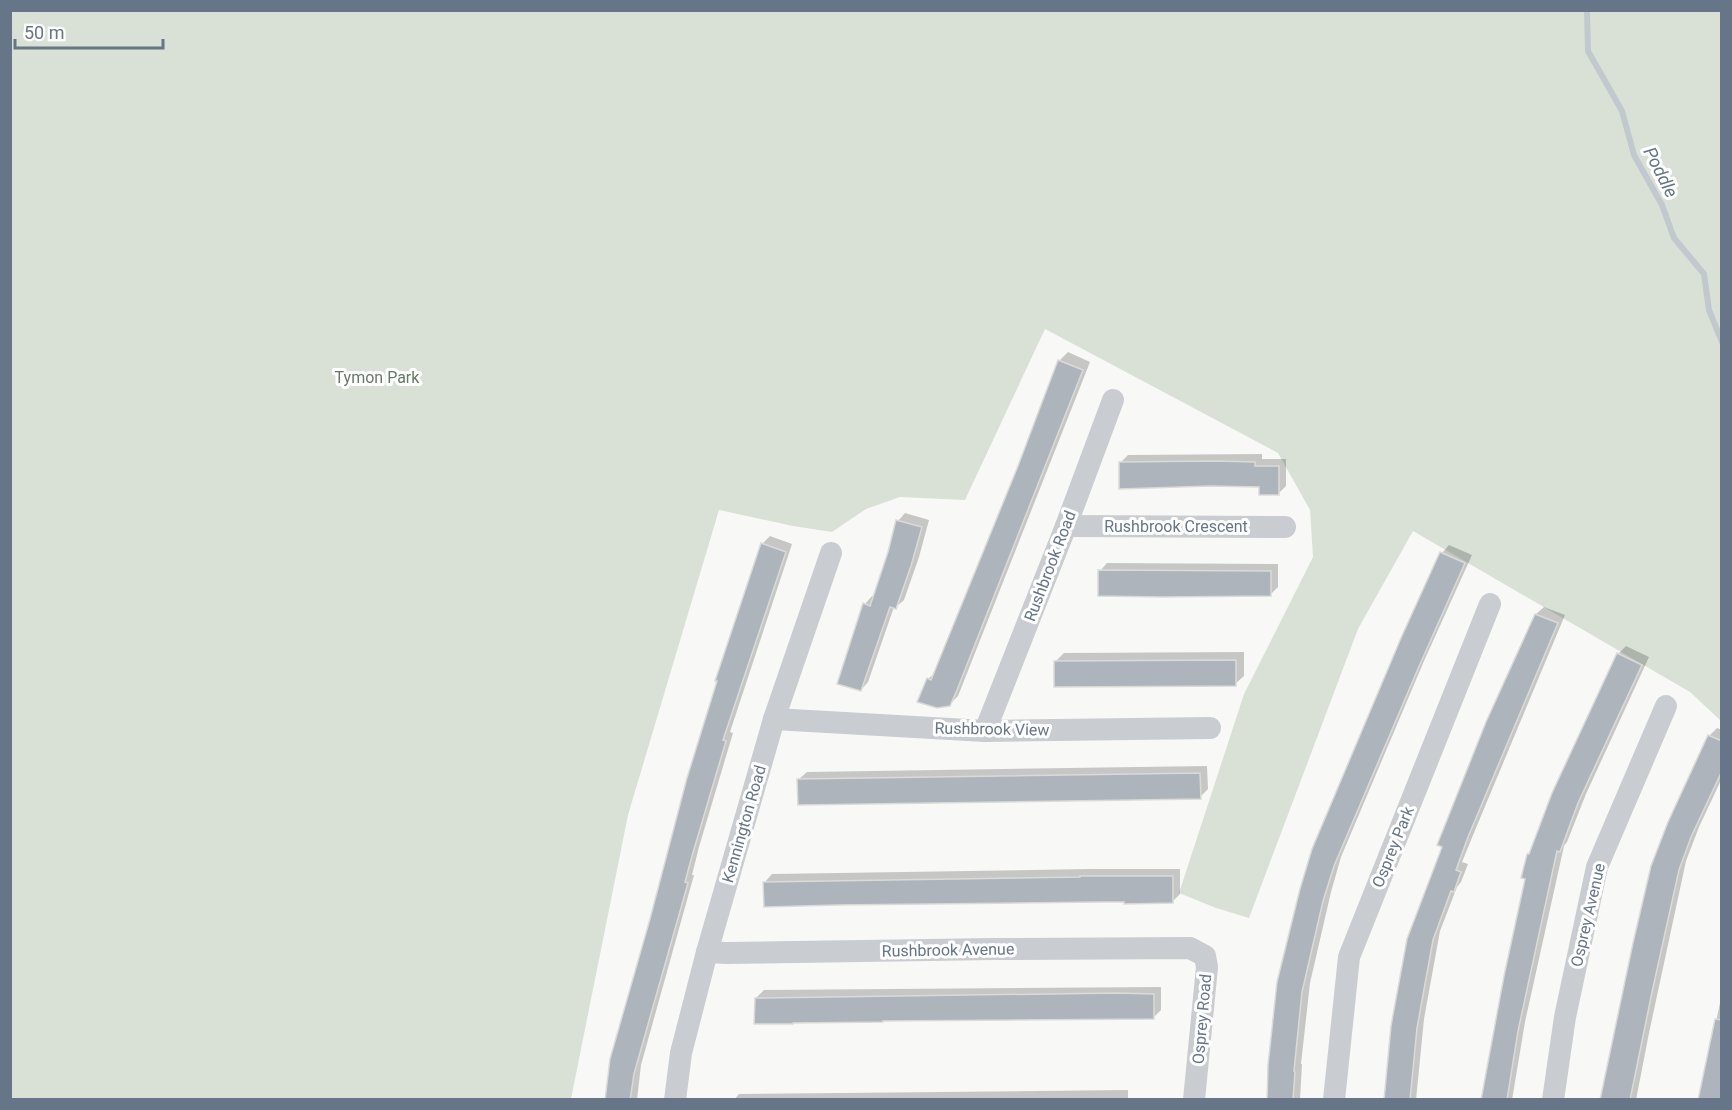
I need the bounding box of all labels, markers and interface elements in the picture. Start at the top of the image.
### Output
scale bar [15,12,164,50]
text: 50 m [24,22,64,43]
water label: Poddle [1639,143,1683,201]
park label: Tymon Park [335,368,420,387]
street label: Rushbrook Road [1020,508,1080,624]
street label: Rushbrook Crescent [1104,517,1248,536]
street label: Rushbrook View [934,718,1050,740]
street label: Kennington Road [718,763,770,885]
street label: Osprey Park [1368,803,1418,890]
street label: Osprey Avenue [1567,861,1609,969]
street label: Rushbrook Avenue [882,939,1014,961]
street label: Osprey Road [1189,973,1215,1065]

